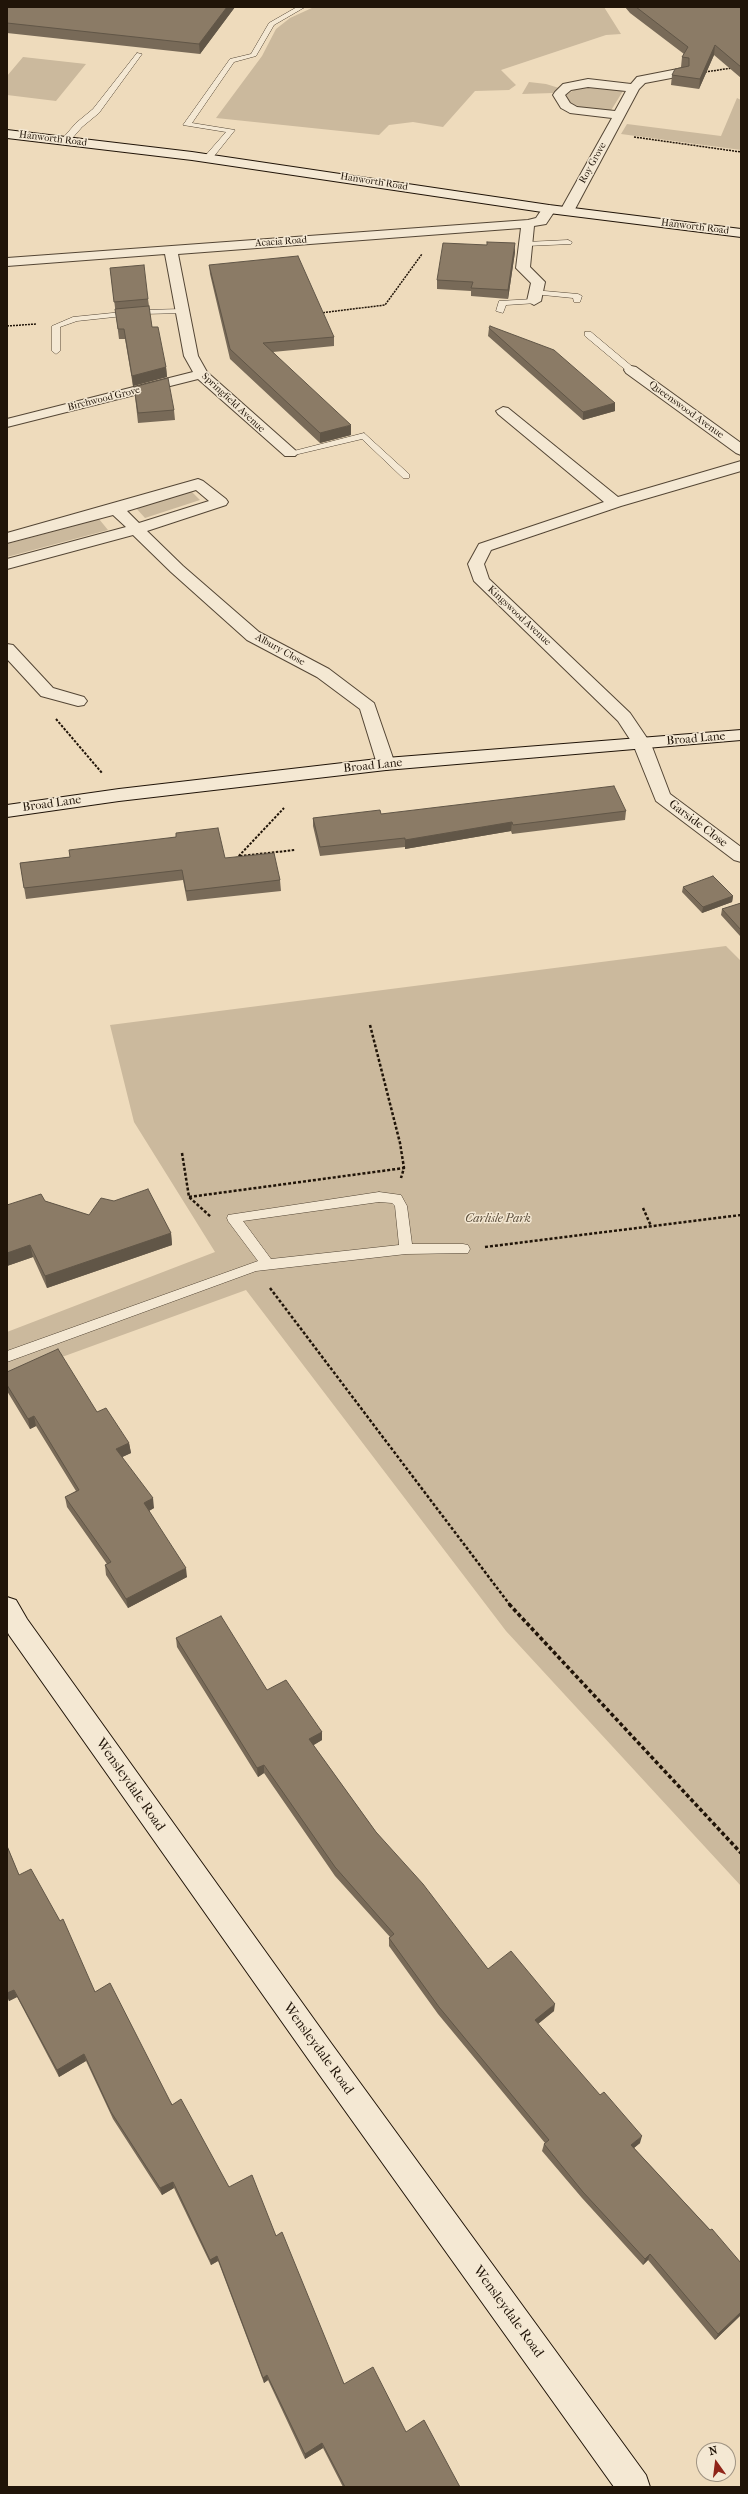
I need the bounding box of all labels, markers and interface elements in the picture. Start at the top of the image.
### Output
street label: Hanworth Road [18,129,88,149]
street label: Roy Grove [577,140,609,186]
street label: Hanworth Road [339,171,409,193]
street label: Hanworth Road [660,217,730,237]
street label: Acacia Road [255,234,307,250]
street label: Springfield Avenue [199,371,267,435]
street label: Queenswood Avenue [646,379,726,441]
street label: Birchwood Grove [66,384,142,414]
street label: Kingswood Avenue [485,584,553,648]
street label: Albury Close [253,631,307,669]
street label: Broad Lane [666,729,726,749]
street label: Broad Lane [343,756,403,776]
street label: Broad Lane [22,793,82,815]
street label: Garside Close [666,797,730,851]
park label: Carlisle Park [465,1212,531,1226]
street label: Wensleydale Road [92,1735,168,1835]
street label: Wensleydale Road [279,2000,357,2098]
street label: Wensleydale Road [469,2263,547,2361]
north arrow [696,2442,736,2482]
text: N [708,2444,719,2458]

